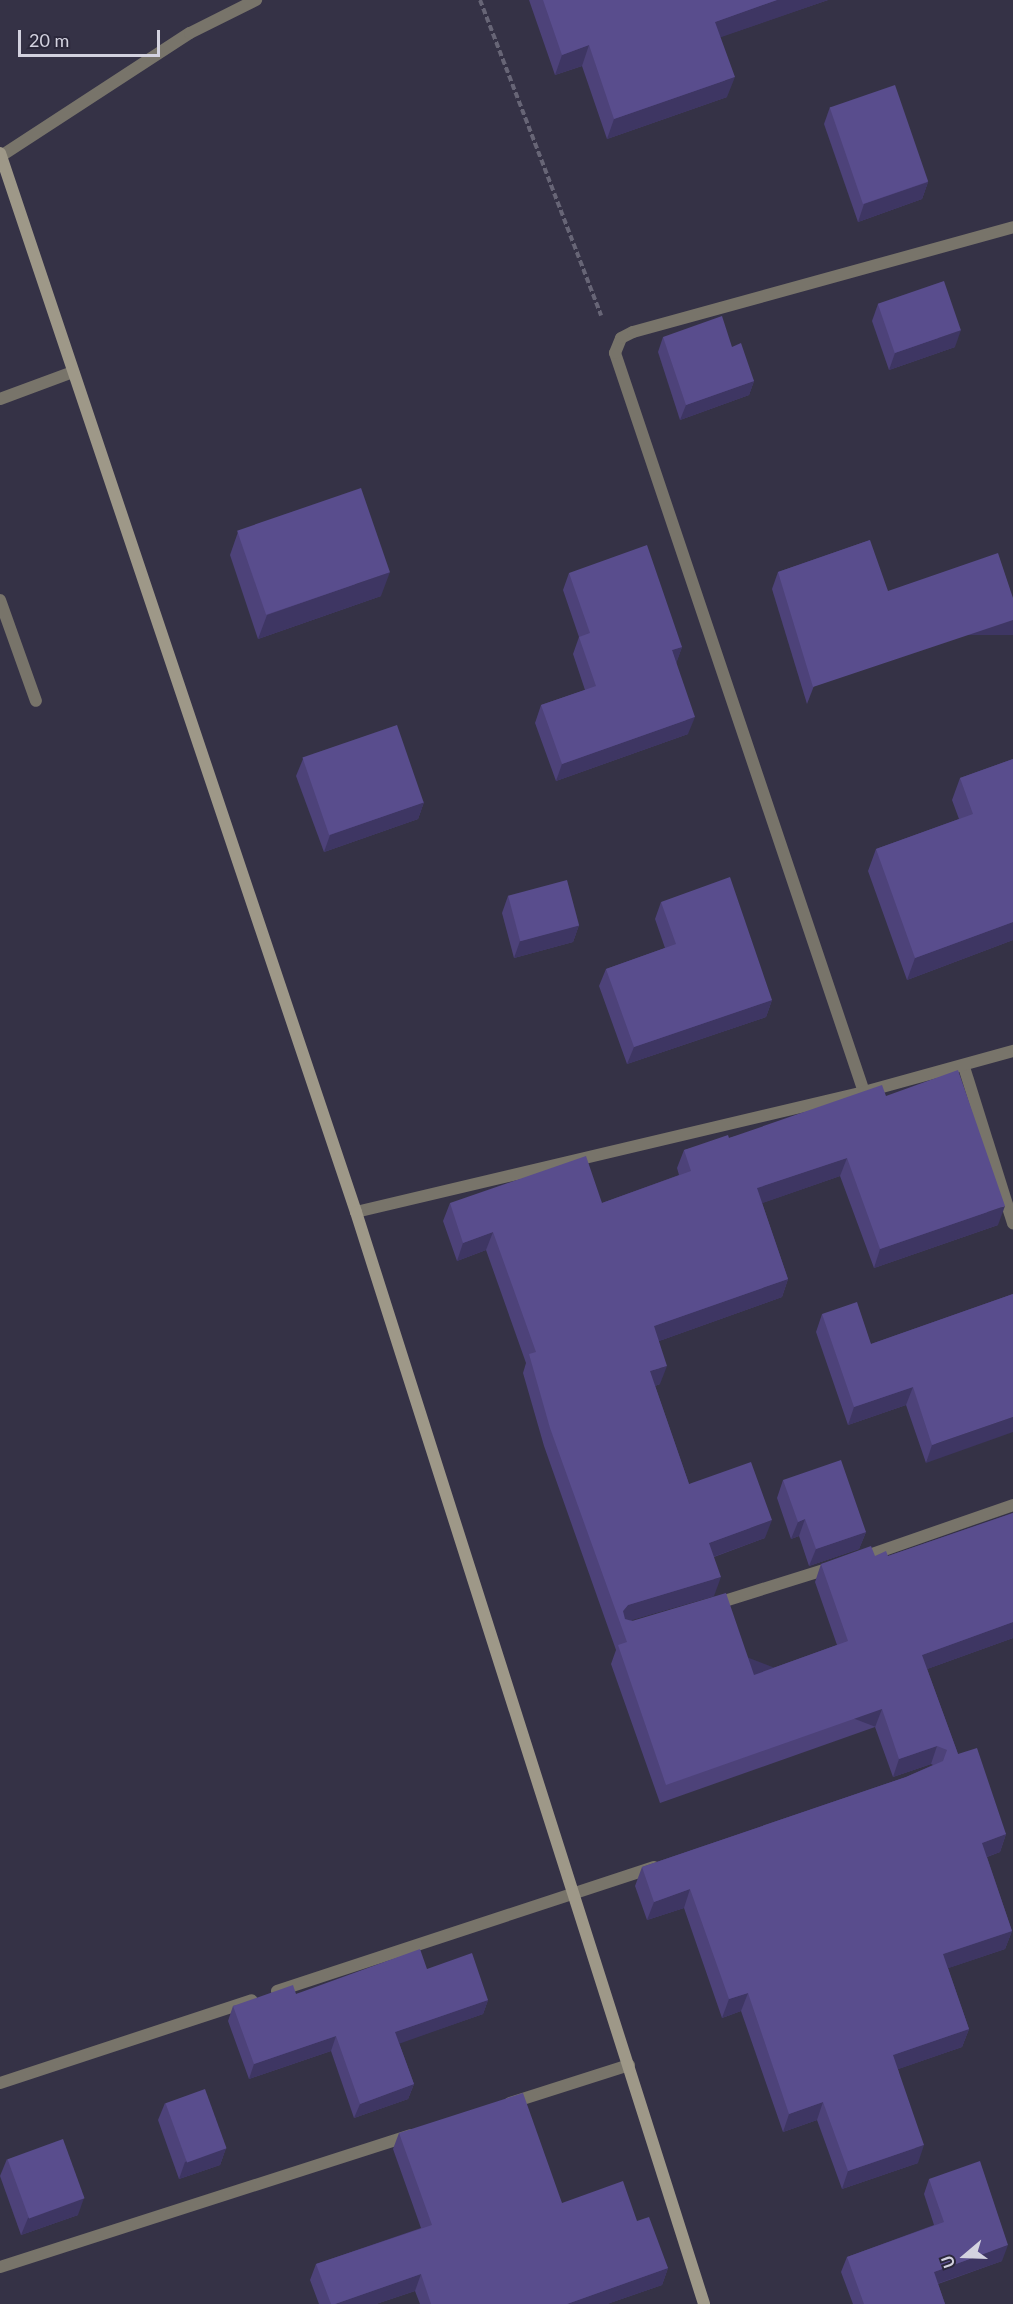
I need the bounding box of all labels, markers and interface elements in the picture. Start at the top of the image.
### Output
scale bar [21,18,164,56]
text: 20 m [29,29,69,51]
north arrow [935,2226,995,2286]
text: U [937,2253,958,2271]

